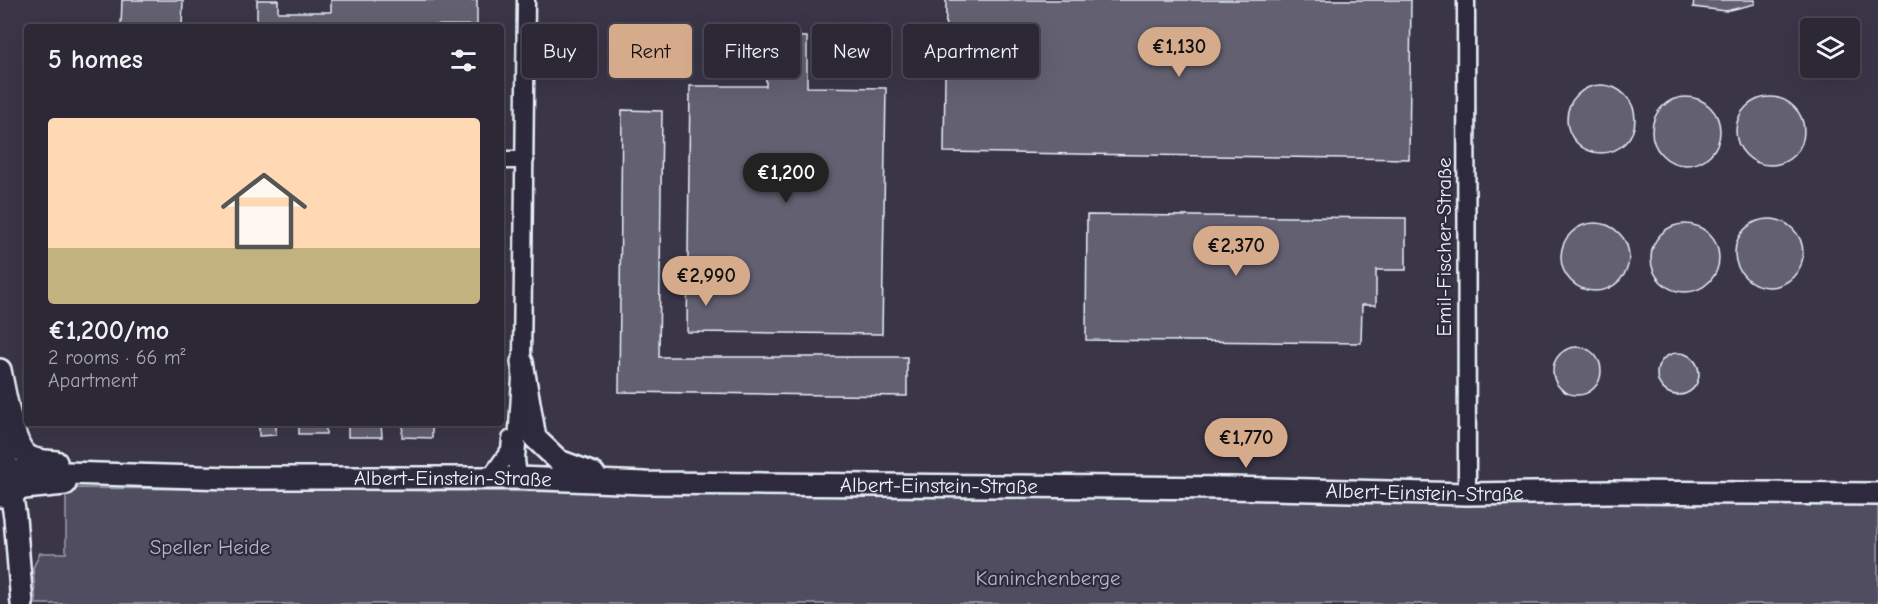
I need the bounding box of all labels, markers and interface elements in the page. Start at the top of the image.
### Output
map controls [1800,18,1860,78]
button: layers [1800,18,1860,78]
chip: Buy [522,24,597,78]
chip: Rent [609,24,692,78]
chip: Filters [704,24,800,78]
chip: New [812,24,891,78]
chip: Apartment [903,24,1039,78]
pin: €1,130 [1130,27,1228,78]
text: €1,130 [1152,35,1206,58]
icon: filters [447,44,480,77]
text: 5 homes [48,45,143,75]
pin: €1,200 [737,153,835,204]
icon: home [210,157,318,265]
street label: Emil-Fischer-Straße [1432,157,1456,337]
text: €1,200 [757,161,815,184]
pin: €2,370 [1187,226,1285,277]
text: €2,370 [1207,234,1265,257]
pin: €2,990 [657,256,755,307]
text: €2,990 [676,264,736,287]
text: €1,200/mo [48,316,169,346]
text: 2 rooms · 66 m² [48,346,186,369]
text: Apartment [48,369,138,392]
pin: €1,770 [1197,418,1295,469]
text: €1,770 [1219,426,1273,449]
street label: Albert-Einstein-Straße [354,466,552,491]
street label: Albert-Einstein-Straße [840,473,1038,498]
street label: Albert-Einstein-Straße [1325,478,1524,506]
park label: Speller Heide [150,535,270,559]
park label: Kaninchenberge [975,566,1121,590]

